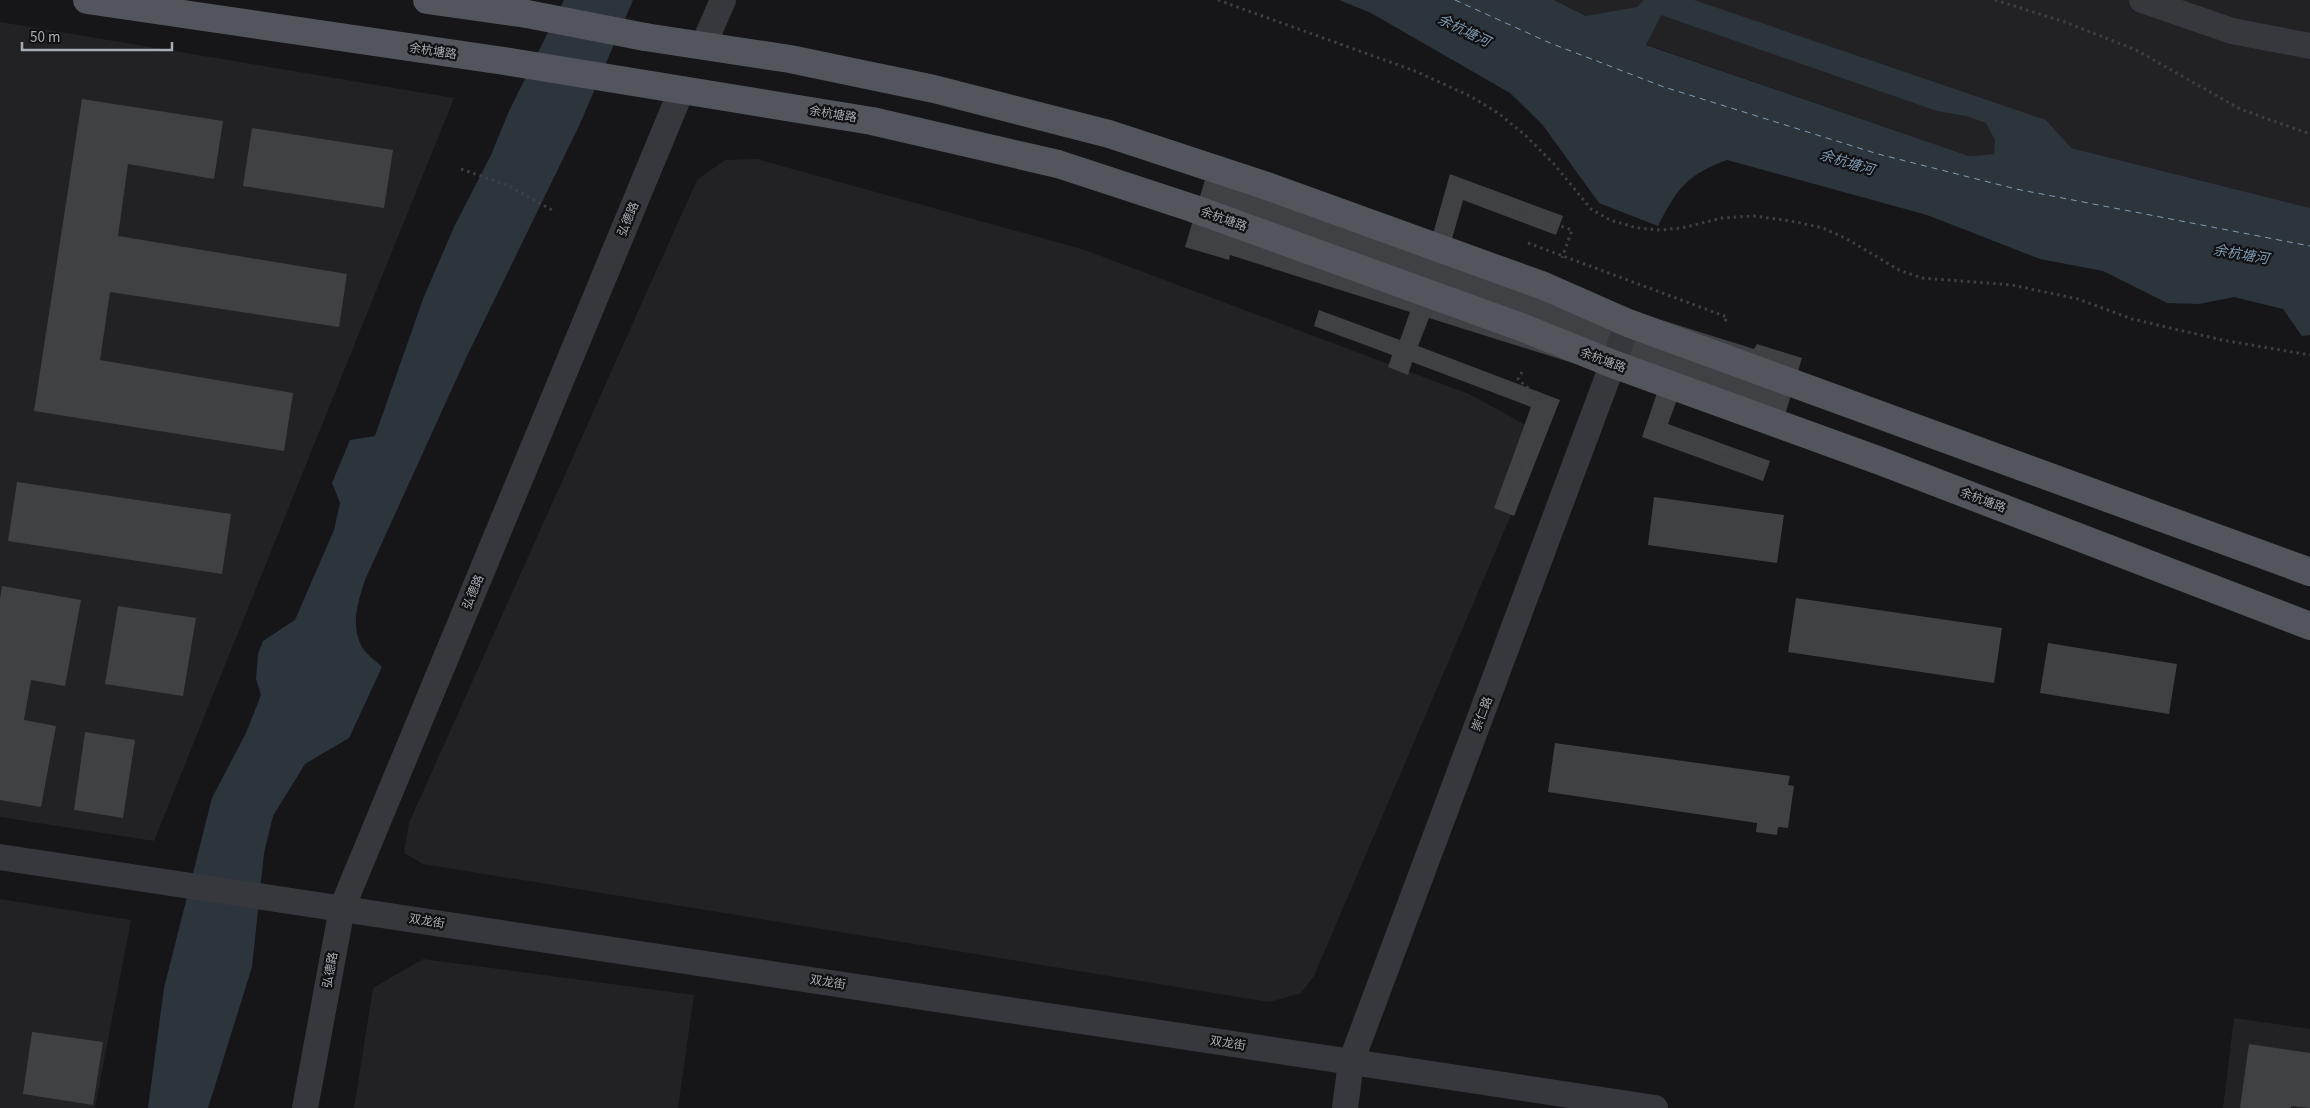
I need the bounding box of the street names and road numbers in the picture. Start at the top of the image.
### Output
street label: 余杭塘路 [408,40,458,63]
street label: 余杭塘路 [808,102,858,127]
street label: 弘德路 [614,199,643,239]
street label: 余杭塘路 [1198,203,1249,236]
street label: 余杭塘路 [1577,344,1628,377]
street label: 余杭塘路 [1957,484,2008,517]
street label: 弘德路 [459,572,488,612]
street label: 崇仁路 [1468,694,1497,734]
street label: 双龙街 [408,910,446,933]
street label: 弘德路 [319,951,342,989]
street label: 双龙街 [809,971,847,994]
street label: 双龙街 [1209,1032,1247,1055]

